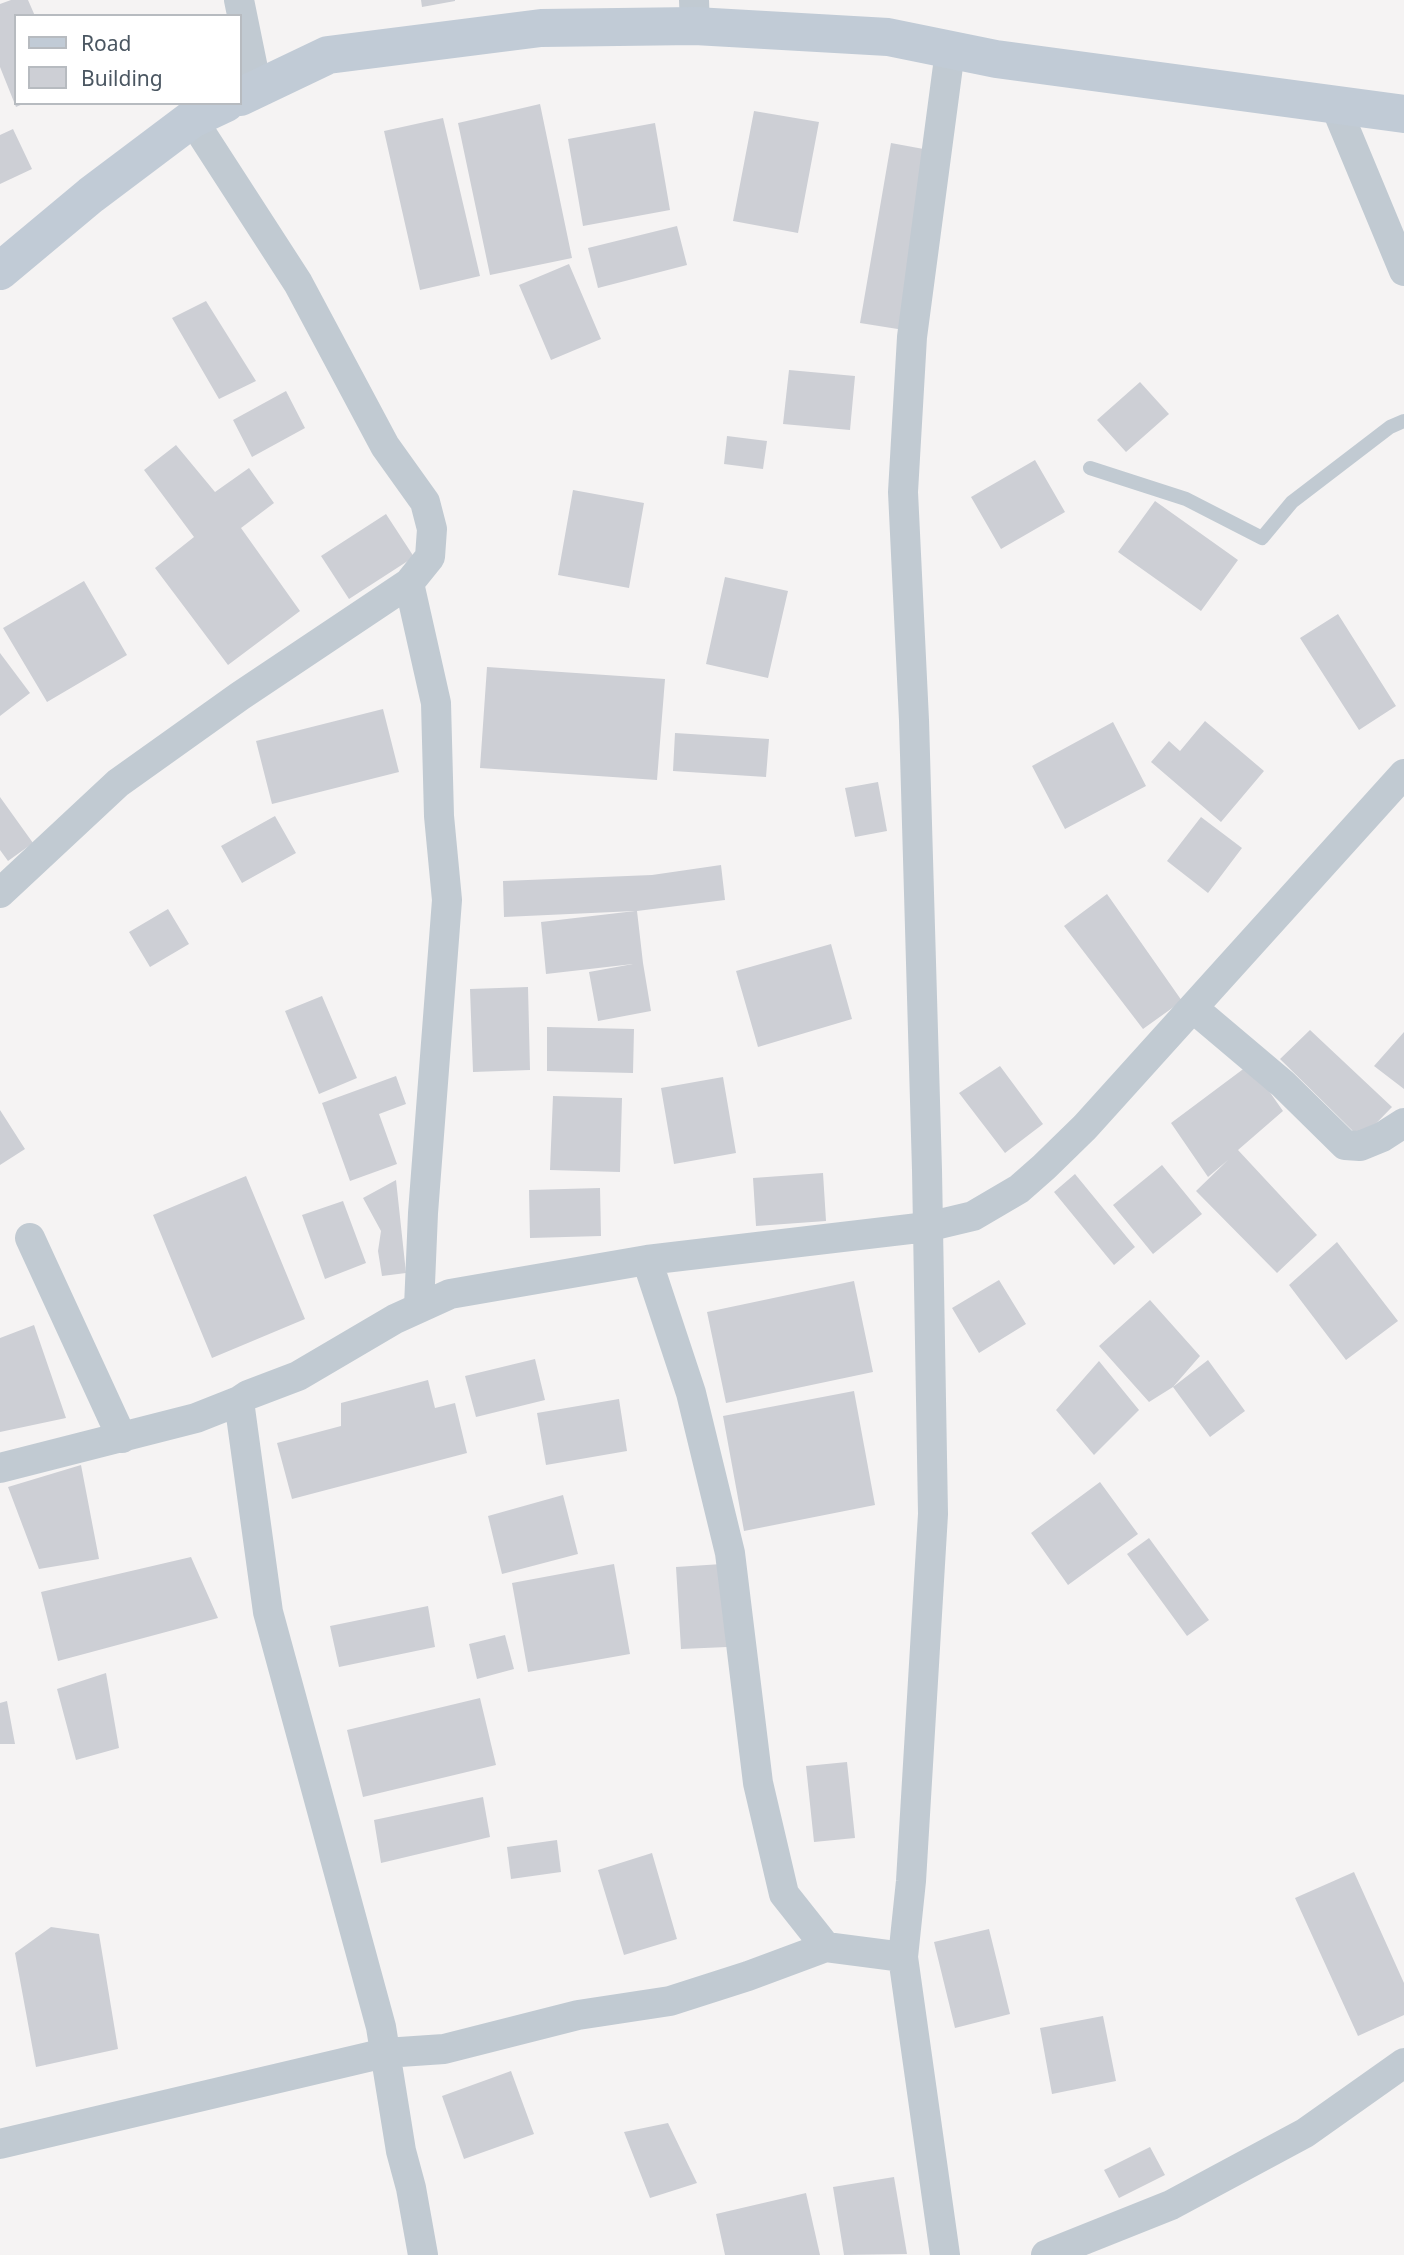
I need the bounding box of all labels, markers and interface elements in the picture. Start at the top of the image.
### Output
legend [14,14,242,105]
text: Road [81,29,131,57]
text: Building [81,64,163,92]

